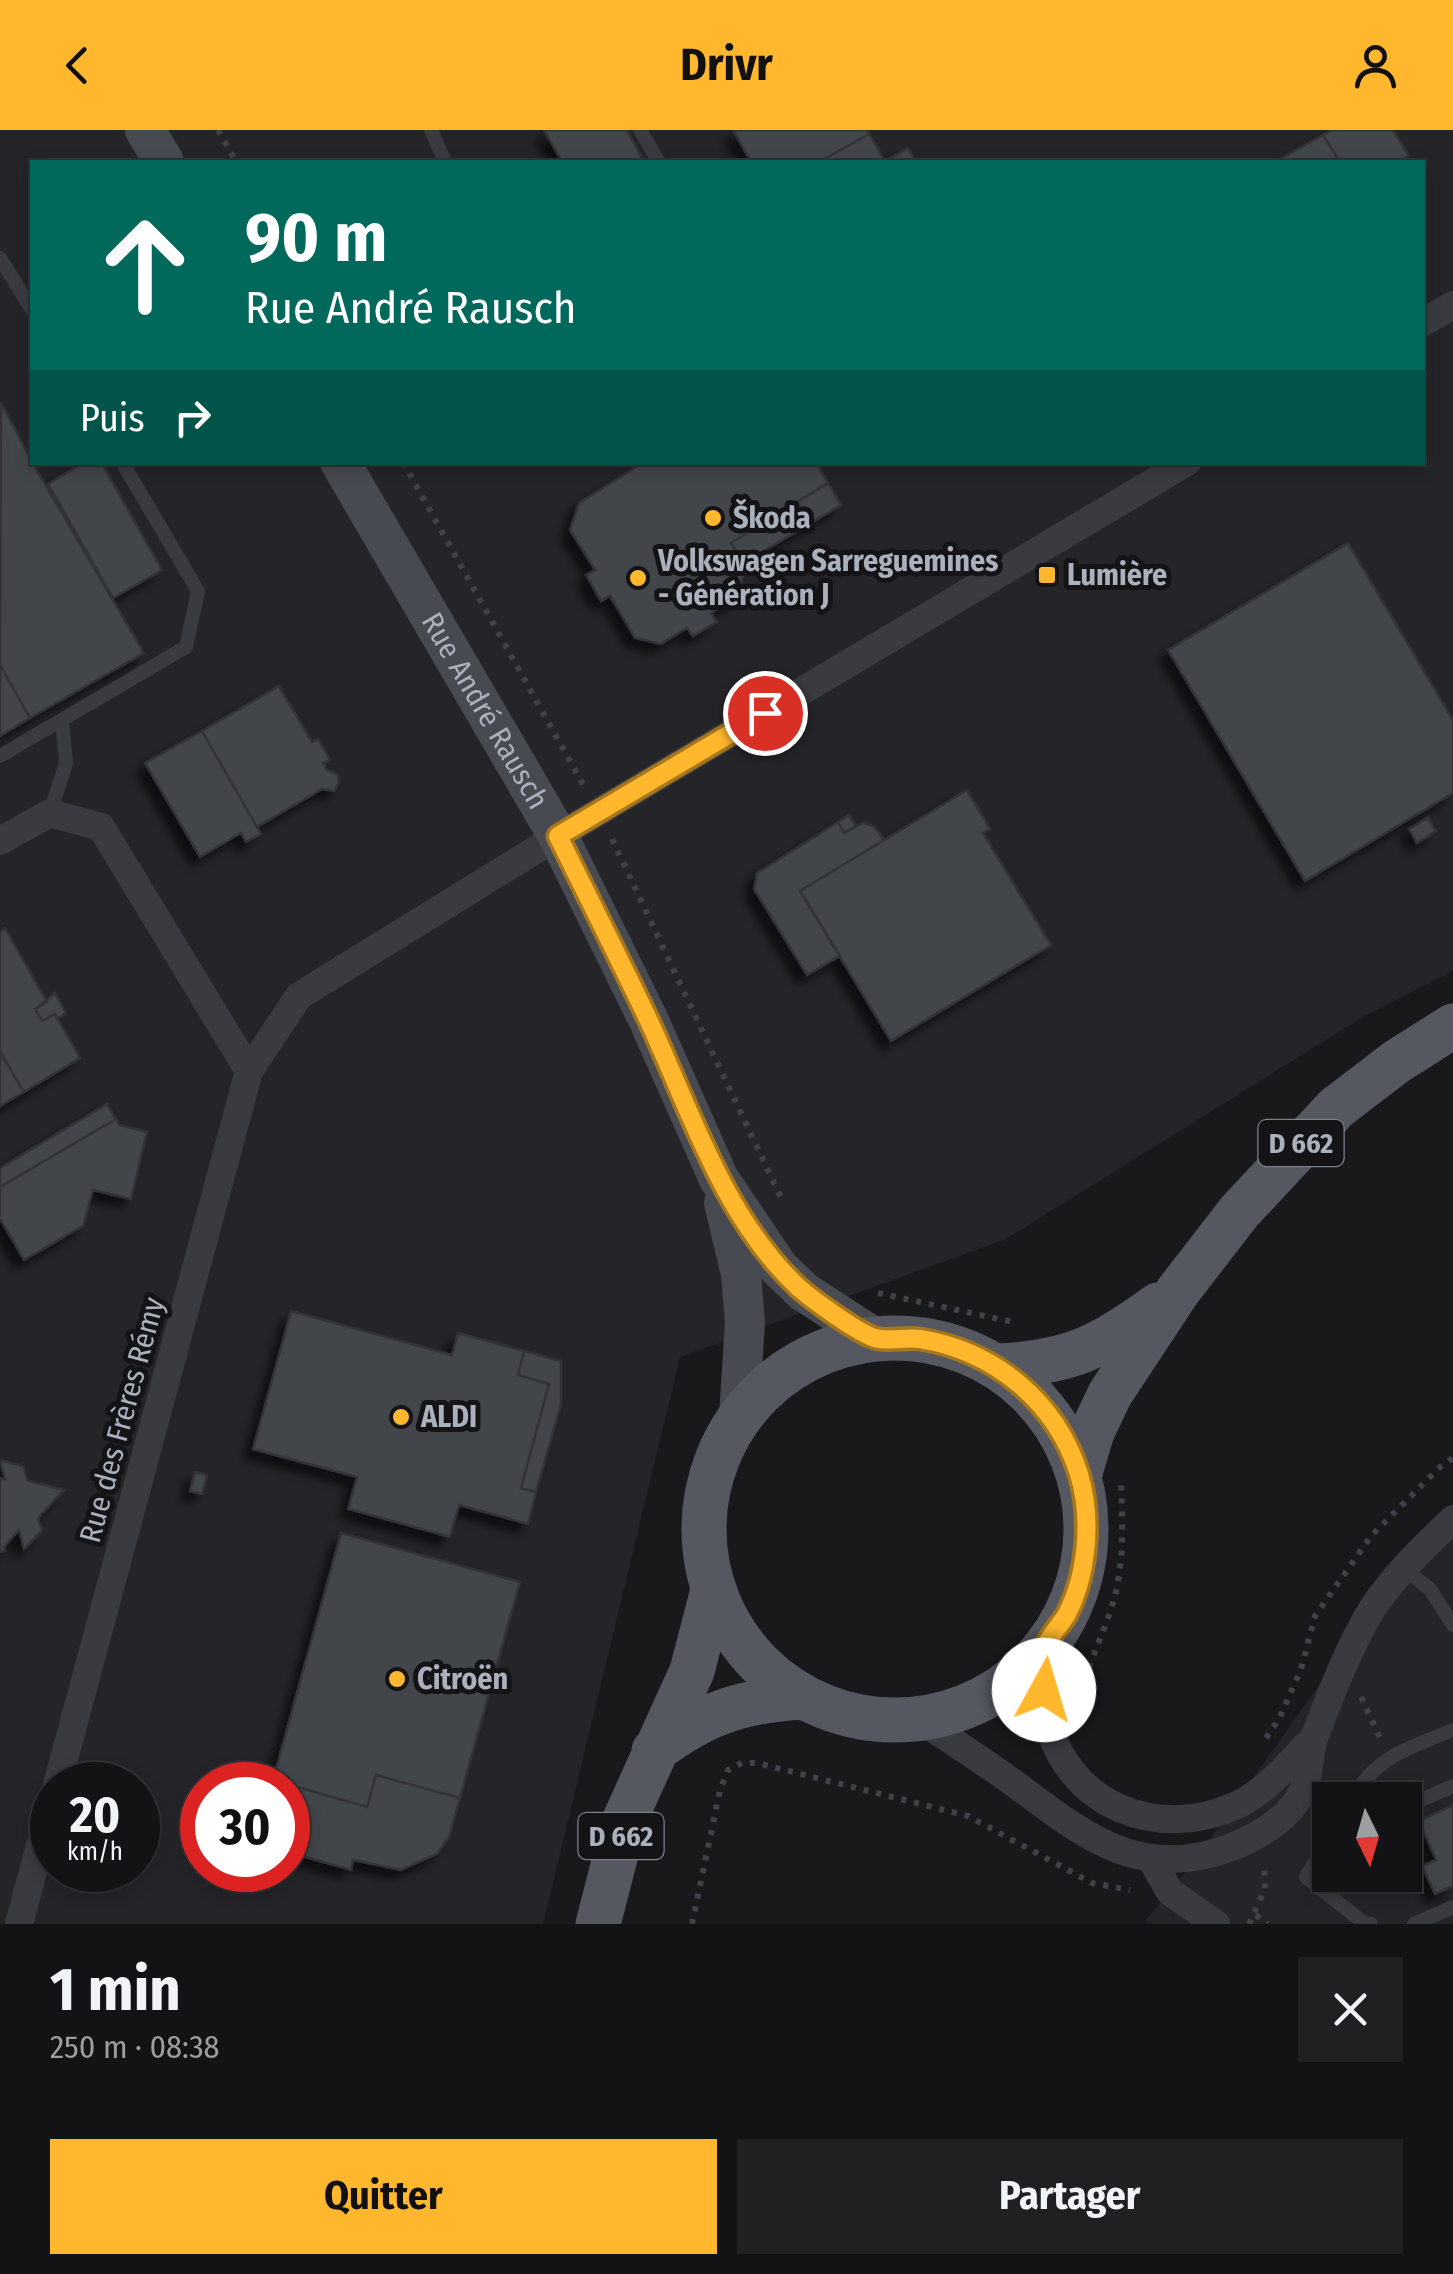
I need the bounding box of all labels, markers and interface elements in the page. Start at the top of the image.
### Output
icon: back [50,38,105,93]
text: Drivr [680,38,773,92]
icon: person [1348,38,1403,93]
text: 90 m [245,196,387,280]
icon: ahead [80,200,210,330]
text: Rue André Rausch [245,281,576,335]
icon: right [165,390,220,445]
text: Puis [80,395,145,441]
place label: Škoda [733,498,811,536]
marker: Škoda [702,507,724,529]
place label: Volkswagen Sarreguemines - Génération J [657,543,998,613]
place label: Lumière [1067,557,1167,593]
marker: Lumière [1036,564,1058,586]
marker: Volkswagen Sarreguemines - Génération J [627,567,649,589]
street label: Rue André Rausch [414,606,556,815]
pin [723,671,808,756]
icon: arrive [738,686,793,741]
road number: D 662 [1258,1120,1344,1166]
street label: Rue des Frères Rémy [72,1293,172,1547]
place label: ALDI [420,1399,477,1435]
marker: ALDI [390,1406,412,1428]
position arrow [992,1638,1096,1742]
place label: Citroën [417,1661,508,1697]
marker: Citroën [386,1668,408,1690]
speed limit sign: 30 [180,1762,310,1892]
north arrow [1312,1782,1422,1892]
map controls [1312,1782,1422,1892]
text: 20 [70,1785,120,1845]
road number: D 662 [578,1813,664,1859]
text: km/h [67,1837,123,1867]
text: 1 min [50,1954,181,2026]
button: close [1298,1957,1403,2062]
text: 250 m · 08:38 [50,2028,220,2066]
button: Quitter [50,2139,717,2254]
button: Partager [737,2139,1403,2254]

